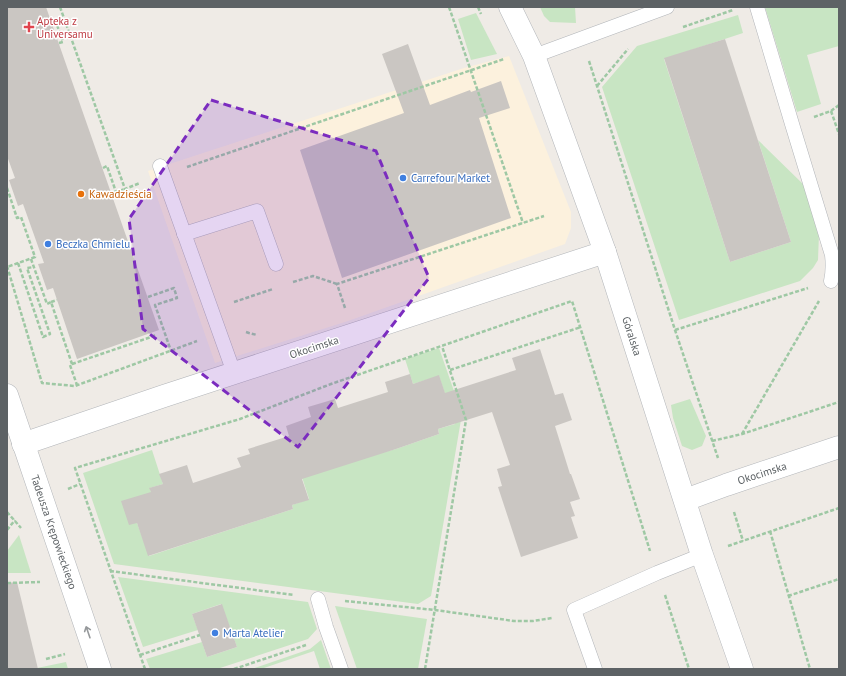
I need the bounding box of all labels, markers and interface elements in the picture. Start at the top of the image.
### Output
place label: Apteka z Universamu [37,14,93,41]
marker: Apteka z Universamu [24,22,34,32]
place label: Carrefour Market [411,171,490,185]
marker: Carrefour Market [398,173,408,183]
place label: Kawadzieścia [89,187,152,201]
marker: Kawadzieścia [76,189,86,199]
place label: Beczka Chmielu [56,237,130,251]
marker: Beczka Chmielu [43,239,53,249]
street label: Góralska [619,315,645,357]
street label: Okocimska [288,332,340,362]
street label: Okocimska [736,458,788,488]
street label: Tadeusza Krępowieckiego [28,473,80,591]
one-way arrow [84,626,91,639]
place label: Marta Atelier [223,626,284,640]
marker: Marta Atelier [210,628,220,638]

